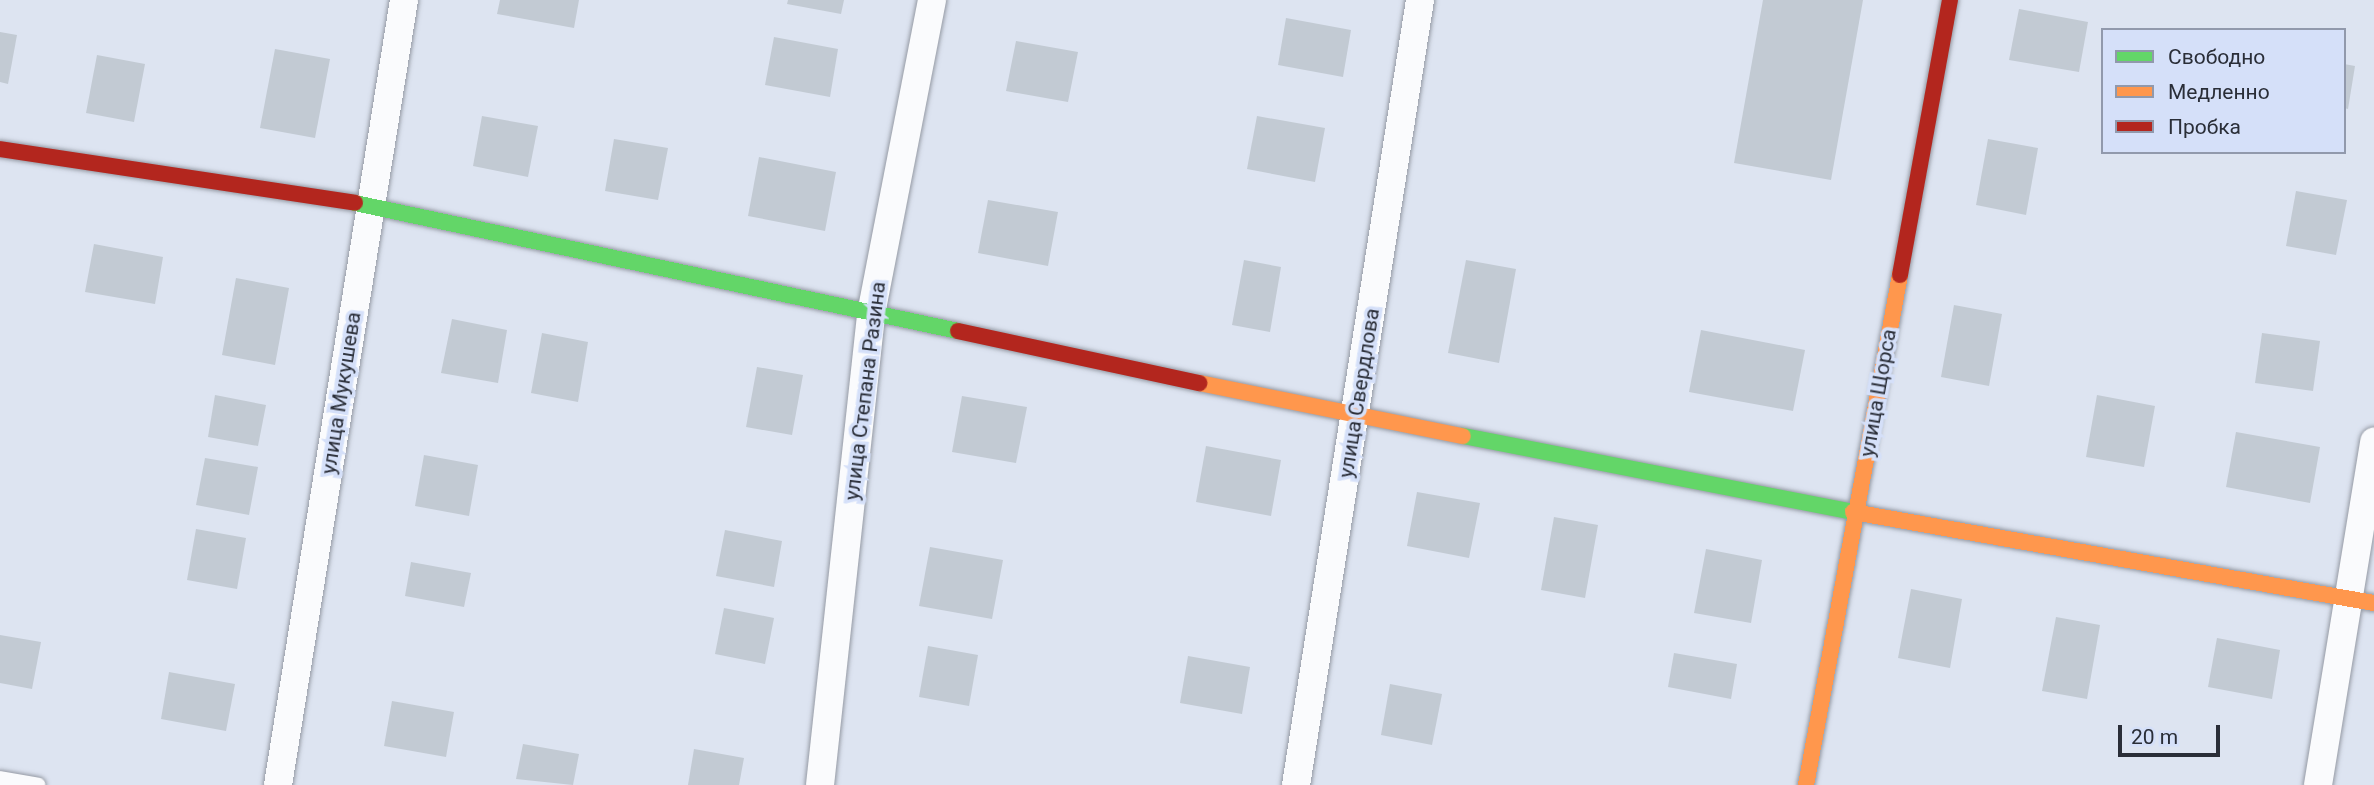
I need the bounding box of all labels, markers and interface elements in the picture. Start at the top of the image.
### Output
legend [2101,28,2346,154]
text: Свободно [2168,45,2265,69]
text: Медленно [2168,80,2270,104]
text: Пробка [2168,115,2241,139]
street label: улица Степана Разина [839,280,891,502]
street label: улица Свердлова [1333,306,1385,480]
street label: улица Мукушева [316,310,366,476]
street label: улица Щорса [1854,327,1902,459]
scale bar [2122,712,2224,756]
text: 20 m [2131,725,2178,749]

